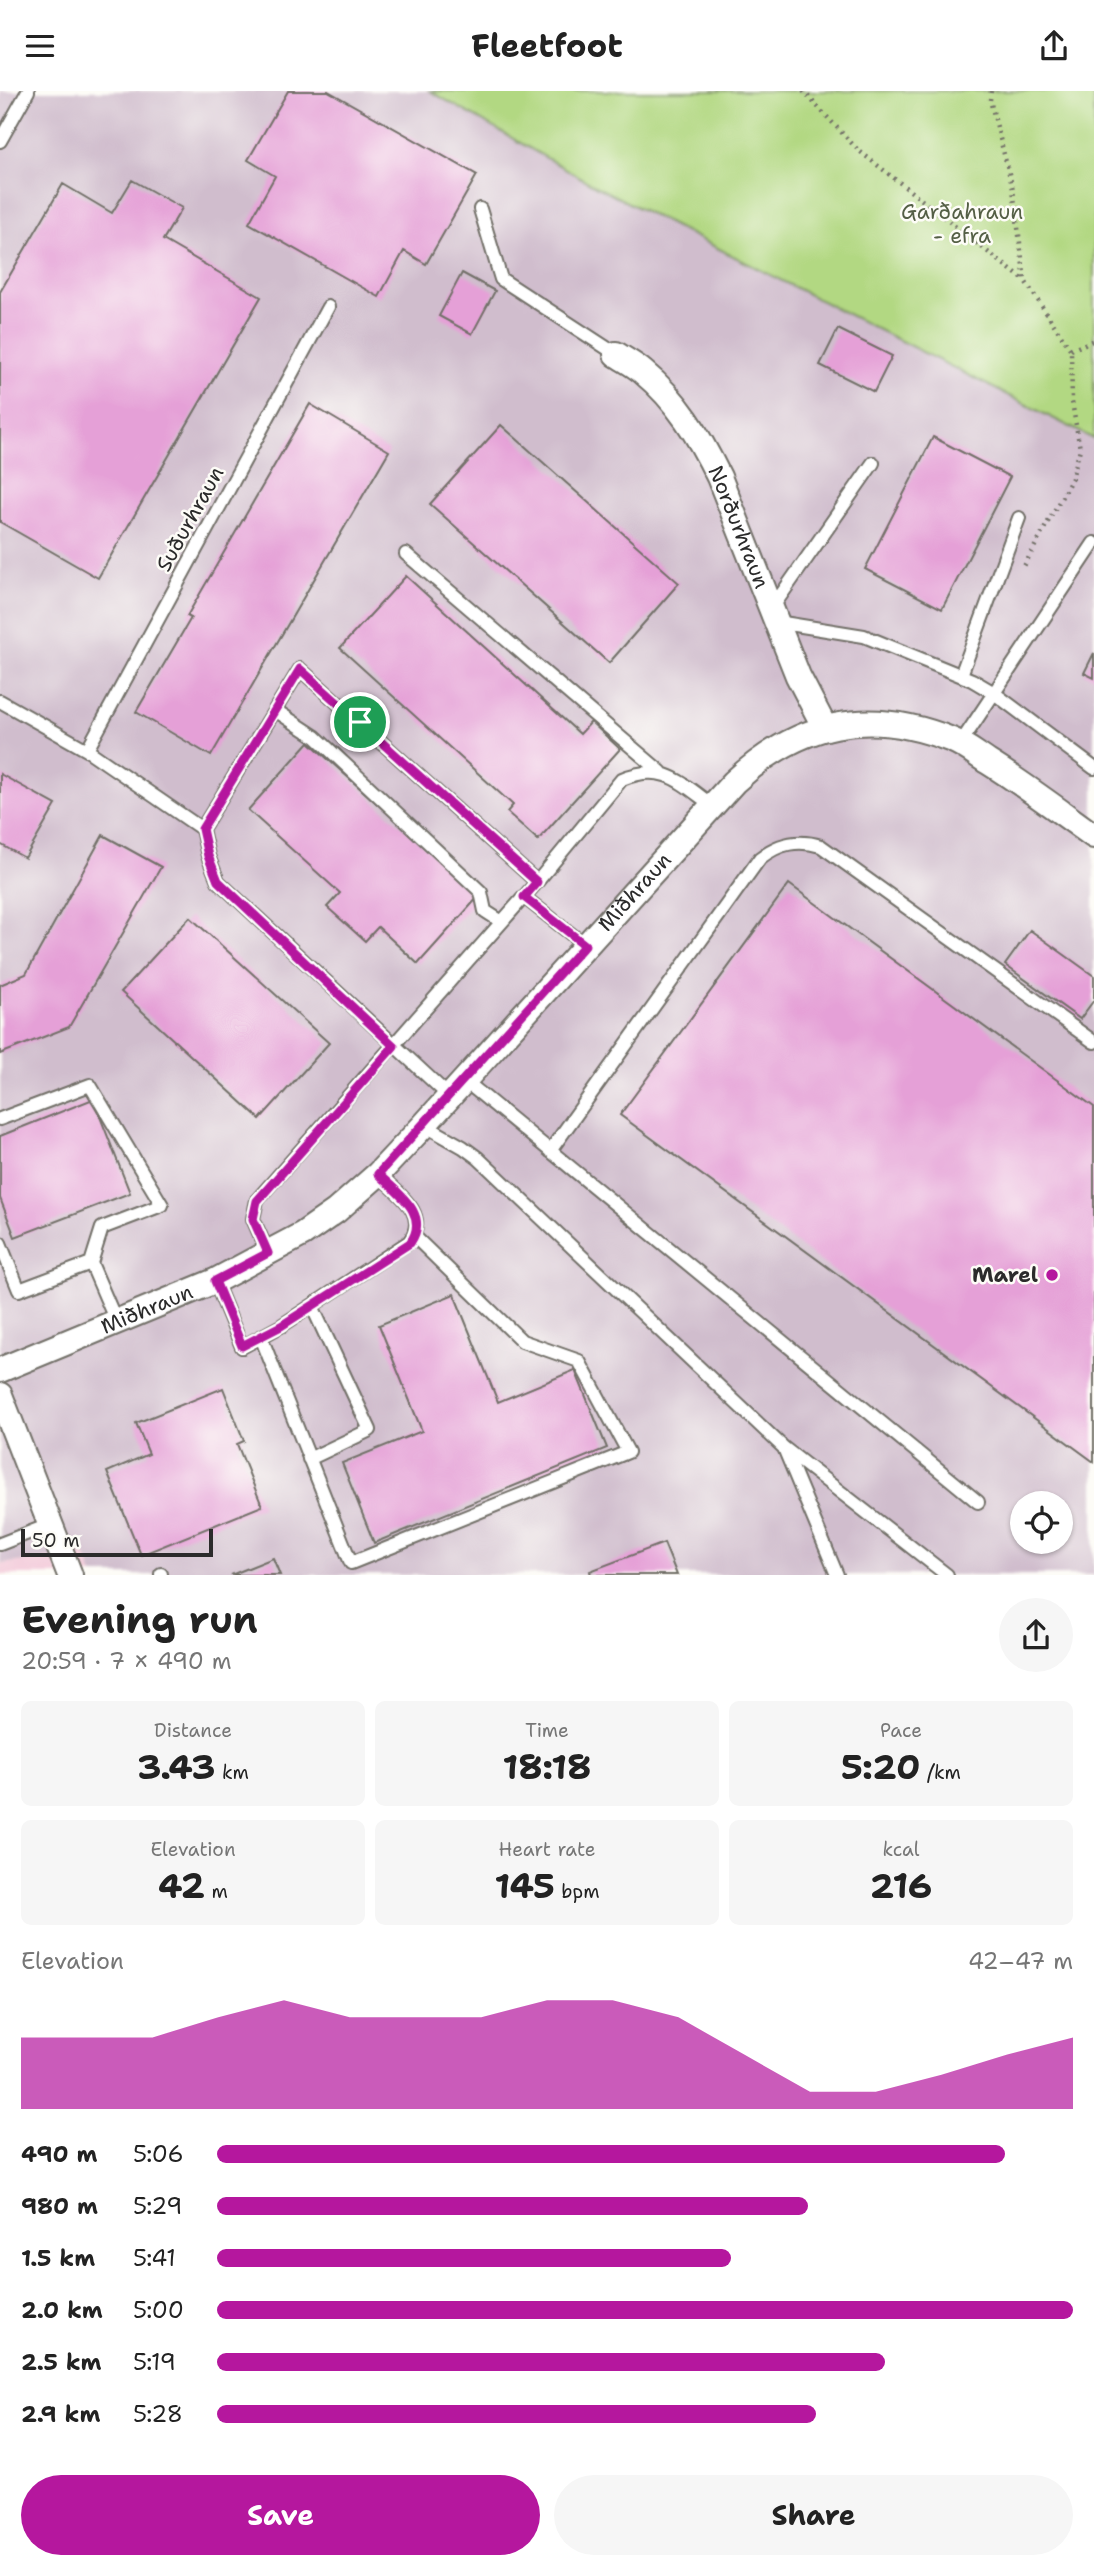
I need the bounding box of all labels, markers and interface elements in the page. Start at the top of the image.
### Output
text: Fleetfoot [471,24,623,67]
icon: menu [21,27,59,65]
icon: share [1035,27,1073,65]
park label: Garðahraun - efra [901,198,1023,250]
street label: Norðurhraun [702,461,776,593]
street label: Suðurhraun [150,462,230,576]
pin [330,692,390,752]
icon: arrive [341,703,379,741]
street label: Miðhraun [592,846,678,937]
place label: Marel [972,1261,1038,1289]
marker: Marel [1044,1267,1060,1283]
street label: Miðhraun [97,1278,197,1341]
map controls [1010,1491,1073,1554]
button: locate [1010,1491,1073,1554]
scale bar [21,1526,214,1558]
text: 50 m [32,1528,80,1553]
text: Evening run [21,1594,258,1645]
button: share [999,1598,1073,1672]
text: 20:59 · 7 × 490 m [21,1646,232,1676]
text: Distance [154,1718,232,1743]
text: Time [525,1718,569,1743]
text: Pace [880,1718,922,1743]
text: 3.43 [137,1743,216,1790]
text: 18:18 [502,1743,592,1790]
text: 5:20 [841,1743,921,1790]
text: km [216,1760,249,1785]
text: /km [921,1760,961,1785]
text: Elevation [150,1837,236,1862]
text: Heart rate [499,1837,595,1862]
text: kcal [883,1837,919,1862]
text: 42 [158,1862,205,1909]
text: 145 [494,1862,555,1909]
text: 216 [870,1862,932,1909]
text: m [205,1879,228,1904]
text: bpm [555,1879,600,1904]
text: Elevation [21,1946,124,1976]
text: 42–47 m [968,1946,1073,1976]
text: 490 m [21,2139,97,2169]
text: 5:06 [133,2139,184,2169]
text: 980 m [21,2191,98,2221]
text: 5:29 [133,2191,182,2221]
text: 1.5 km [21,2243,95,2273]
text: 5:41 [133,2243,176,2273]
text: 2.0 km [21,2295,103,2325]
text: 5:00 [133,2295,184,2325]
text: 2.5 km [21,2347,102,2377]
text: 5:19 [133,2347,176,2377]
text: 2.9 km [21,2399,100,2429]
text: 5:28 [133,2399,183,2429]
button: Save [21,2475,540,2555]
button: Share [554,2475,1073,2555]

